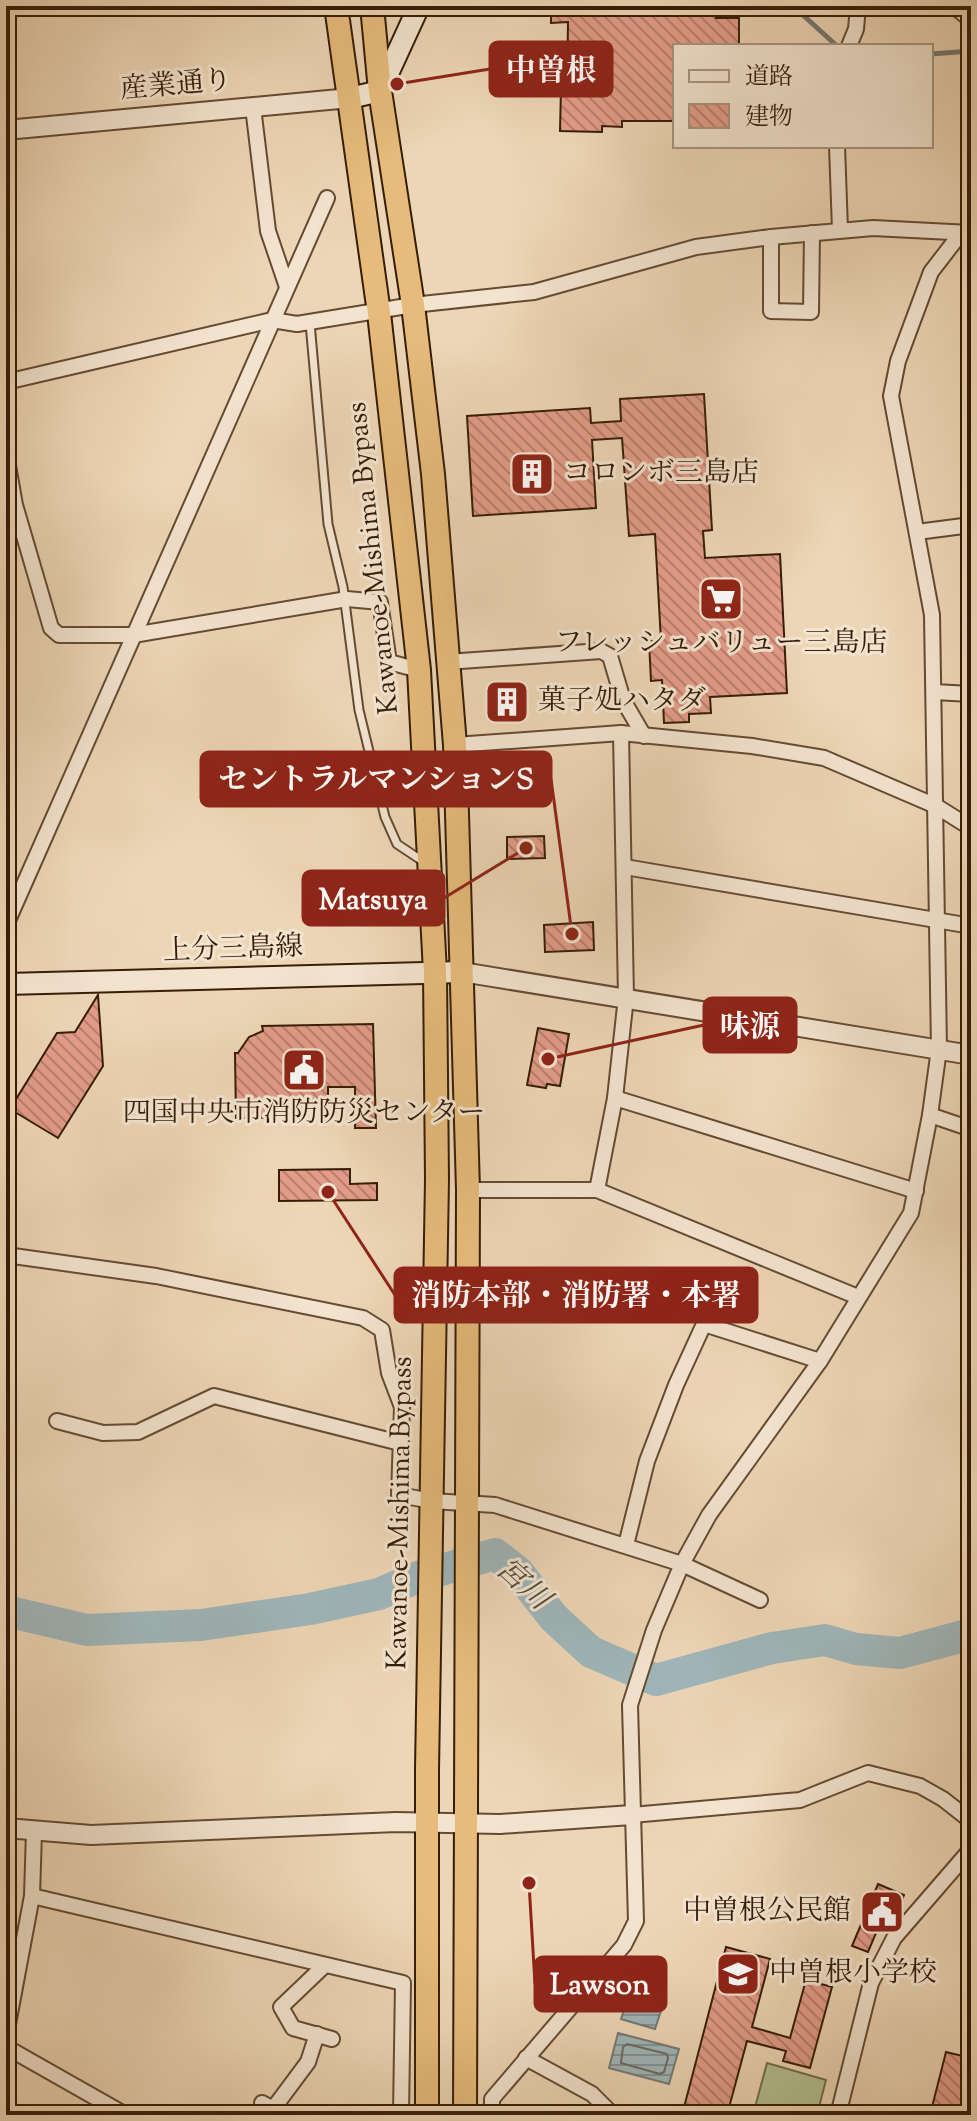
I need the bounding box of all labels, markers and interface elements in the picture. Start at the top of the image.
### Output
callout: 中曽根 [490,42,612,96]
legend [673,44,933,148]
text: 中曽根 [506,51,596,94]
street label: 産業通り [118,61,234,111]
text: 道路 [745,61,793,95]
text: 建物 [745,101,793,135]
street label: Kawanoe-Mishima Bypass [338,400,410,716]
building icon: コロンボ三島店 [508,450,556,498]
place label: コロンボ三島店 [563,454,759,494]
supermarket icon: フレッシュバリュー三島店 [697,575,745,623]
place label: フレッシュバリュー三島店 [554,624,888,664]
building icon: 菓子処ハタダ [483,678,531,726]
place label: 菓子処ハタダ [538,682,706,722]
callout: セントラルマンションS [201,752,551,806]
text: セントラルマンションS [218,760,534,803]
callout: Matsuya [303,871,444,925]
text: Matsuya [318,880,428,923]
street label: 上分三島線 [162,928,304,972]
callout: 味源 [704,998,796,1052]
text: 味源 [720,1007,780,1050]
public building icon: 四国中央市消防防災センター [280,1046,328,1094]
place label: 四国中央市消防防災センター [123,1094,485,1134]
callout: 消防本部・消防署・本署 [395,1268,757,1322]
text: 消防本部・消防署・本署 [411,1276,741,1319]
street label: Kawanoe-Mishima Bypass [378,1356,424,1670]
water label: 宮川 [485,1549,561,1623]
public building icon: 中曽根公民館 [858,1888,906,1936]
place label: 中曽根公民館 [683,1892,851,1932]
school or university icon: 中曽根小学校 [714,1950,762,1998]
place label: 中曽根小学校 [769,1954,937,1994]
callout: Lawson [535,1957,666,2011]
text: Lawson [550,1965,650,2008]

